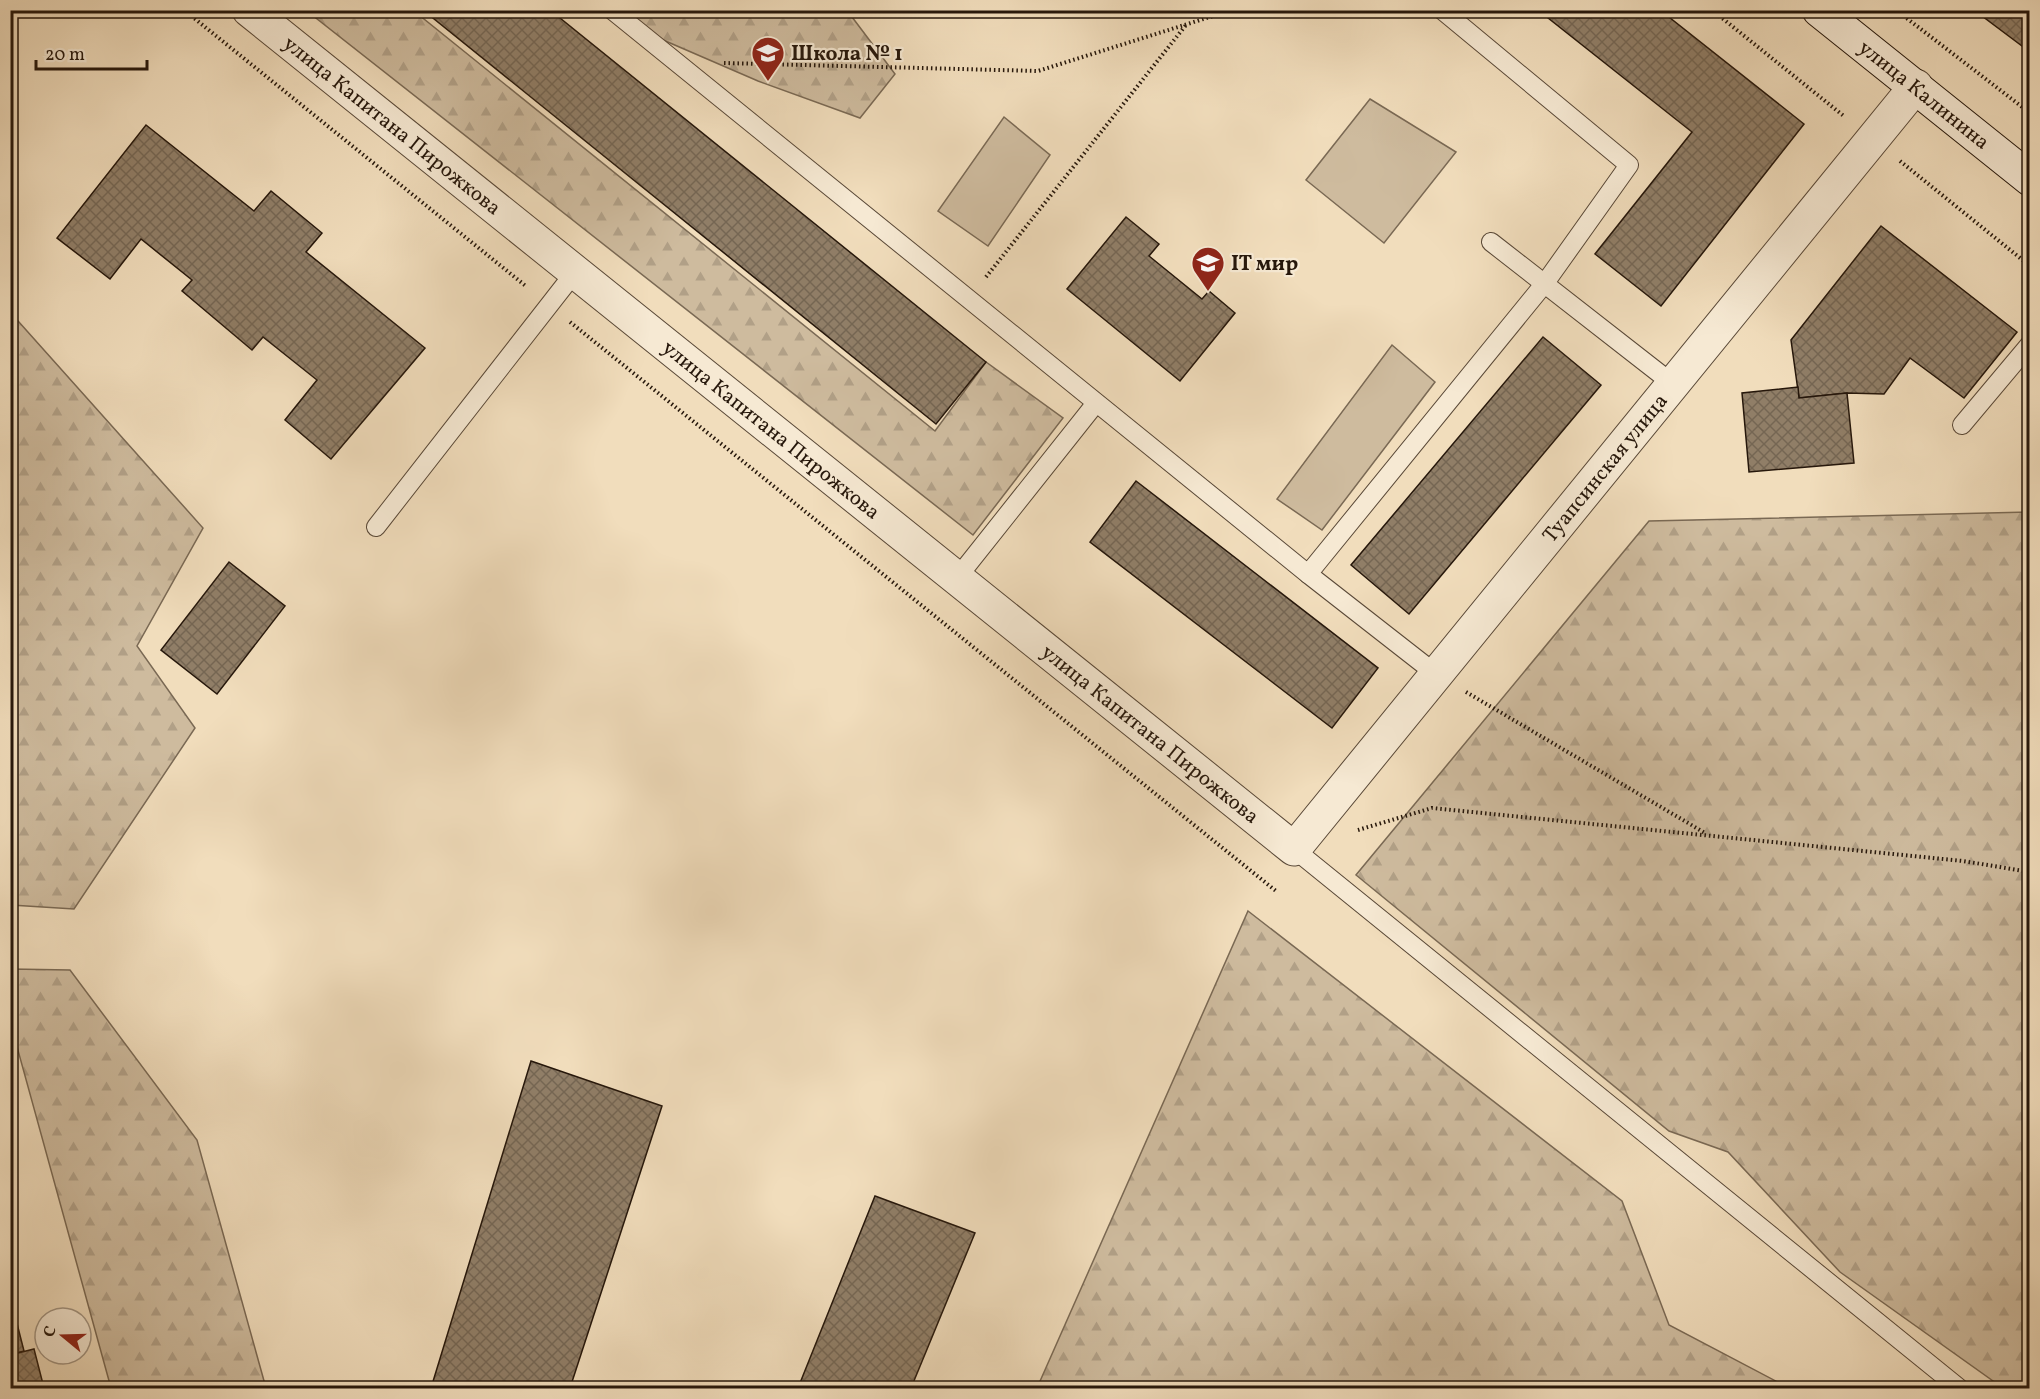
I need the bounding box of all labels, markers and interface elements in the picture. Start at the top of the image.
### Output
street label: улица Капитана Пирожкова [276,30,507,223]
scale bar [36,33,147,71]
street label: улица Калинина [1852,34,1995,157]
school or university icon: Школа № 1 [750,35,786,82]
place label: Школа № 1 [791,40,903,69]
text: 20 m [45,43,85,68]
school or university icon: IT мир [1190,245,1226,292]
place label: IT мир [1231,250,1298,279]
street label: улица Капитана Пирожкова [655,334,886,527]
street label: Туапсинская улица [1536,388,1675,549]
street label: улица Капитана Пирожкова [1034,638,1265,831]
north arrow [33,1306,93,1366]
text: С [39,1323,63,1340]

